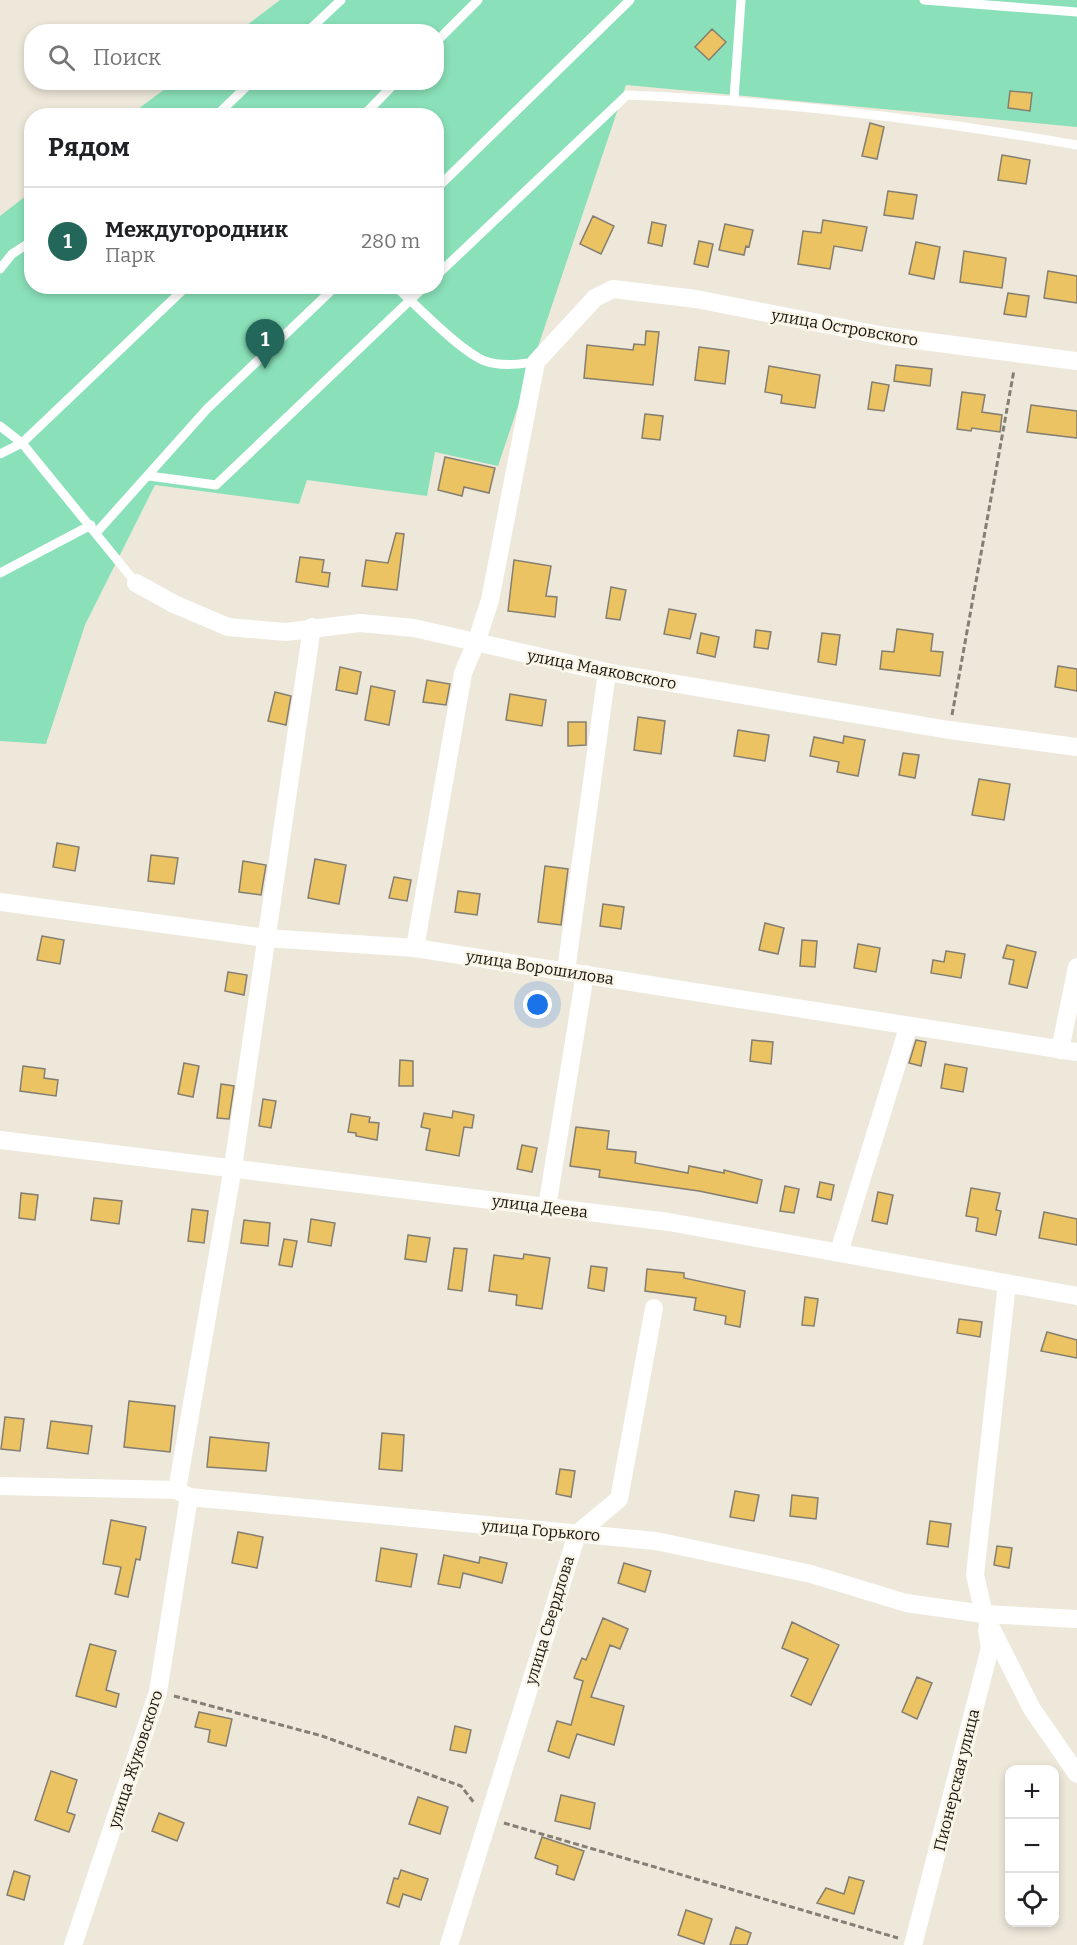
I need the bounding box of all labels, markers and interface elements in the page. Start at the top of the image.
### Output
search box [24,24,444,90]
icon: search [45,41,78,74]
text: Поиск [93,44,161,71]
text: Рядом [48,132,130,163]
text: Междугородник [105,216,288,243]
text: 1 [63,229,72,253]
text: 280 m [361,229,420,253]
text: Парк [105,243,155,267]
street label: улица Островского [769,305,920,350]
pin: 1 [246,320,284,369]
street label: улица Маяковского [525,646,678,693]
street label: улица Ворошилова [464,946,616,989]
your location [523,990,552,1019]
street label: улица Деева [490,1191,589,1222]
street label: улица Горького [480,1516,601,1545]
street label: улица Свердлова [521,1553,578,1688]
street label: улица Жуковского [104,1688,167,1831]
street label: Пионерская улица [930,1707,983,1853]
map controls [1005,1765,1059,1927]
button: + [1005,1765,1059,1819]
button: − [1005,1819,1059,1873]
button: locate [1005,1873,1059,1927]

